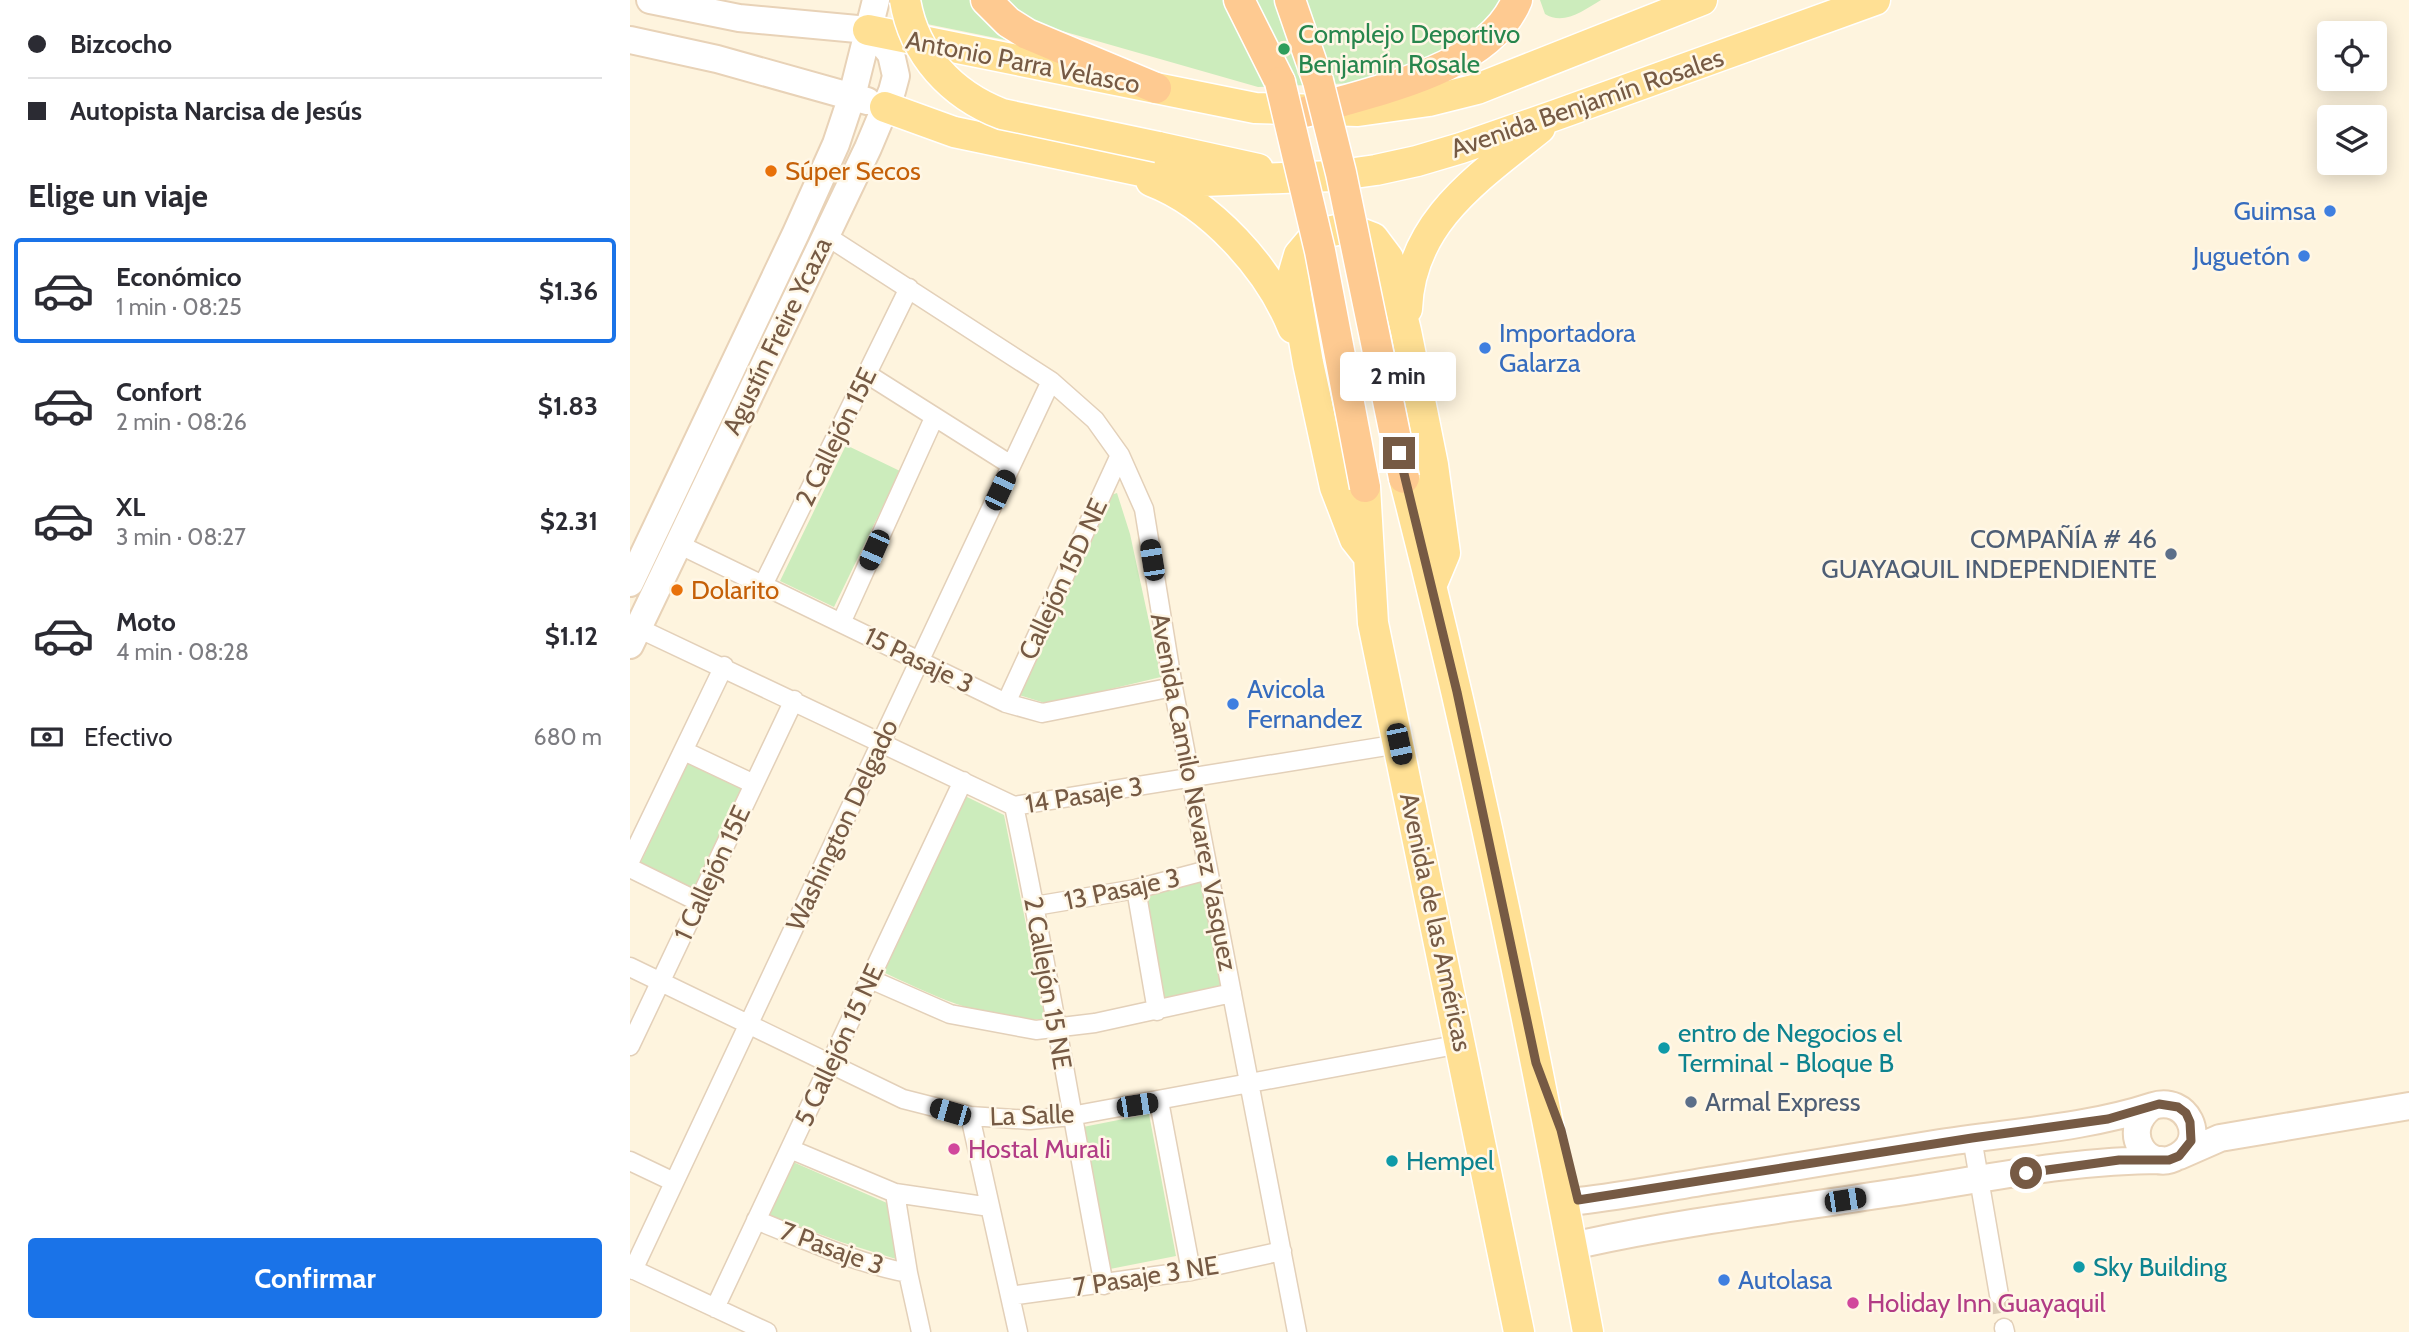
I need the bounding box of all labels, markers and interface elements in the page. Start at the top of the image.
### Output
place label: Complejo Deportivo Benjamín Rosale [1298,18,1520,80]
map controls [2317,21,2387,175]
button: locate [2317,21,2387,91]
street label: Antonio Parra Velasco [903,24,1143,100]
text: Bizcocho [70,28,172,60]
marker: Complejo Deportivo Benjamín Rosale [1276,41,1292,57]
street label: Avenida Benjamín Rosales [1446,41,1728,165]
text: Autopista Narcisa de Jesús [70,95,362,127]
button: layers [2317,105,2387,175]
place label: Súper Secos [785,155,921,187]
marker: Súper Secos [763,163,779,179]
text: Elige un viaje [28,176,208,215]
place label: Guimsa [2234,195,2317,227]
marker: Guimsa [2322,203,2338,219]
street label: Agustín Freire Ycaza [715,232,839,440]
place label: Juguetón [2192,240,2290,272]
marker: Juguetón [2296,248,2312,264]
icon: car [32,259,95,322]
text: Económico [116,261,242,293]
text: $1.36 [539,275,598,307]
text: 1 min · 08:25 [116,293,242,321]
place label: Importadora Galarza [1499,317,1636,379]
marker: Importadora Galarza [1477,340,1493,356]
callout: 2 min [1341,351,1457,400]
street label: 2 Callejón 15E [789,362,883,512]
text: 2 min [1370,362,1426,390]
icon: car [32,374,95,437]
text: Confort [116,376,202,408]
text: $1.83 [538,390,598,422]
text: 2 min · 08:26 [116,408,247,436]
route end [1383,437,1415,469]
car [982,467,1019,513]
icon: car [32,489,95,552]
text: XL [116,491,145,523]
street label: Callejón 15D NE [1012,493,1114,665]
text: $2.31 [540,505,598,537]
text: 3 min · 08:27 [116,523,246,551]
place label: COMPAÑÍA # 46 GUAYAQUIL INDEPENDIENTE [1821,523,2157,585]
car [856,527,893,573]
car [1139,538,1166,582]
marker: COMPAÑÍA # 46 GUAYAQUIL INDEPENDIENTE [2163,546,2179,562]
place label: Dolarito [691,574,779,606]
marker: Dolarito [669,582,685,598]
icon: car [32,604,95,667]
text: Moto [116,606,176,638]
street label: Avenida Camilo Nevarez Vasquez [1144,610,1244,974]
text: $1.12 [545,620,598,652]
street label: 15 Pasaje 3 [859,620,979,700]
text: 4 min · 08:28 [116,638,249,666]
place label: Avicola Fernandez [1247,673,1363,735]
marker: Avicola Fernandez [1225,696,1241,712]
street label: Washington Delgado [779,714,905,936]
icon: cash [28,718,66,756]
text: Efectivo [84,721,173,753]
car [1385,721,1414,767]
text: 680 m [534,723,602,751]
street label: 14 Pasaje 3 [1023,770,1145,820]
street label: Avenida de las Américas [1393,790,1479,1054]
street label: 1 Callejón 15E [667,800,757,946]
street label: 13 Pasaje 3 [1061,861,1183,917]
street label: 2 Callejón 15 NE [1017,894,1079,1072]
street label: 5 Callejón 15 NE [787,959,891,1131]
place label: entro de Negocios el Terminal - Bloque B [1678,1017,1902,1079]
marker: entro de Negocios el Terminal - Bloque B [1656,1040,1672,1056]
place label: Armal Express [1705,1086,1861,1118]
car [1115,1091,1160,1119]
marker: Armal Express [1683,1094,1699,1110]
car [927,1096,974,1128]
street label: La Salle [989,1098,1075,1132]
place label: Hostal Murali [968,1133,1111,1165]
marker: Hostal Murali [946,1141,962,1157]
place label: Hempel [1406,1145,1494,1177]
marker: Hempel [1384,1153,1400,1169]
route start [2010,1157,2042,1189]
car [1823,1186,1868,1214]
street label: 7 Pasaje 3 [776,1215,888,1281]
button: Confirmar [28,1238,602,1318]
street label: 7 Pasaje 3 NE [1071,1249,1221,1303]
place label: Sky Building [2093,1251,2228,1283]
marker: Sky Building [2071,1259,2087,1275]
place label: Autolasa [1738,1264,1833,1296]
marker: Autolasa [1716,1272,1732,1288]
place label: Holiday Inn Guayaquil [1867,1287,2106,1319]
marker: Holiday Inn Guayaquil [1845,1295,1861,1311]

